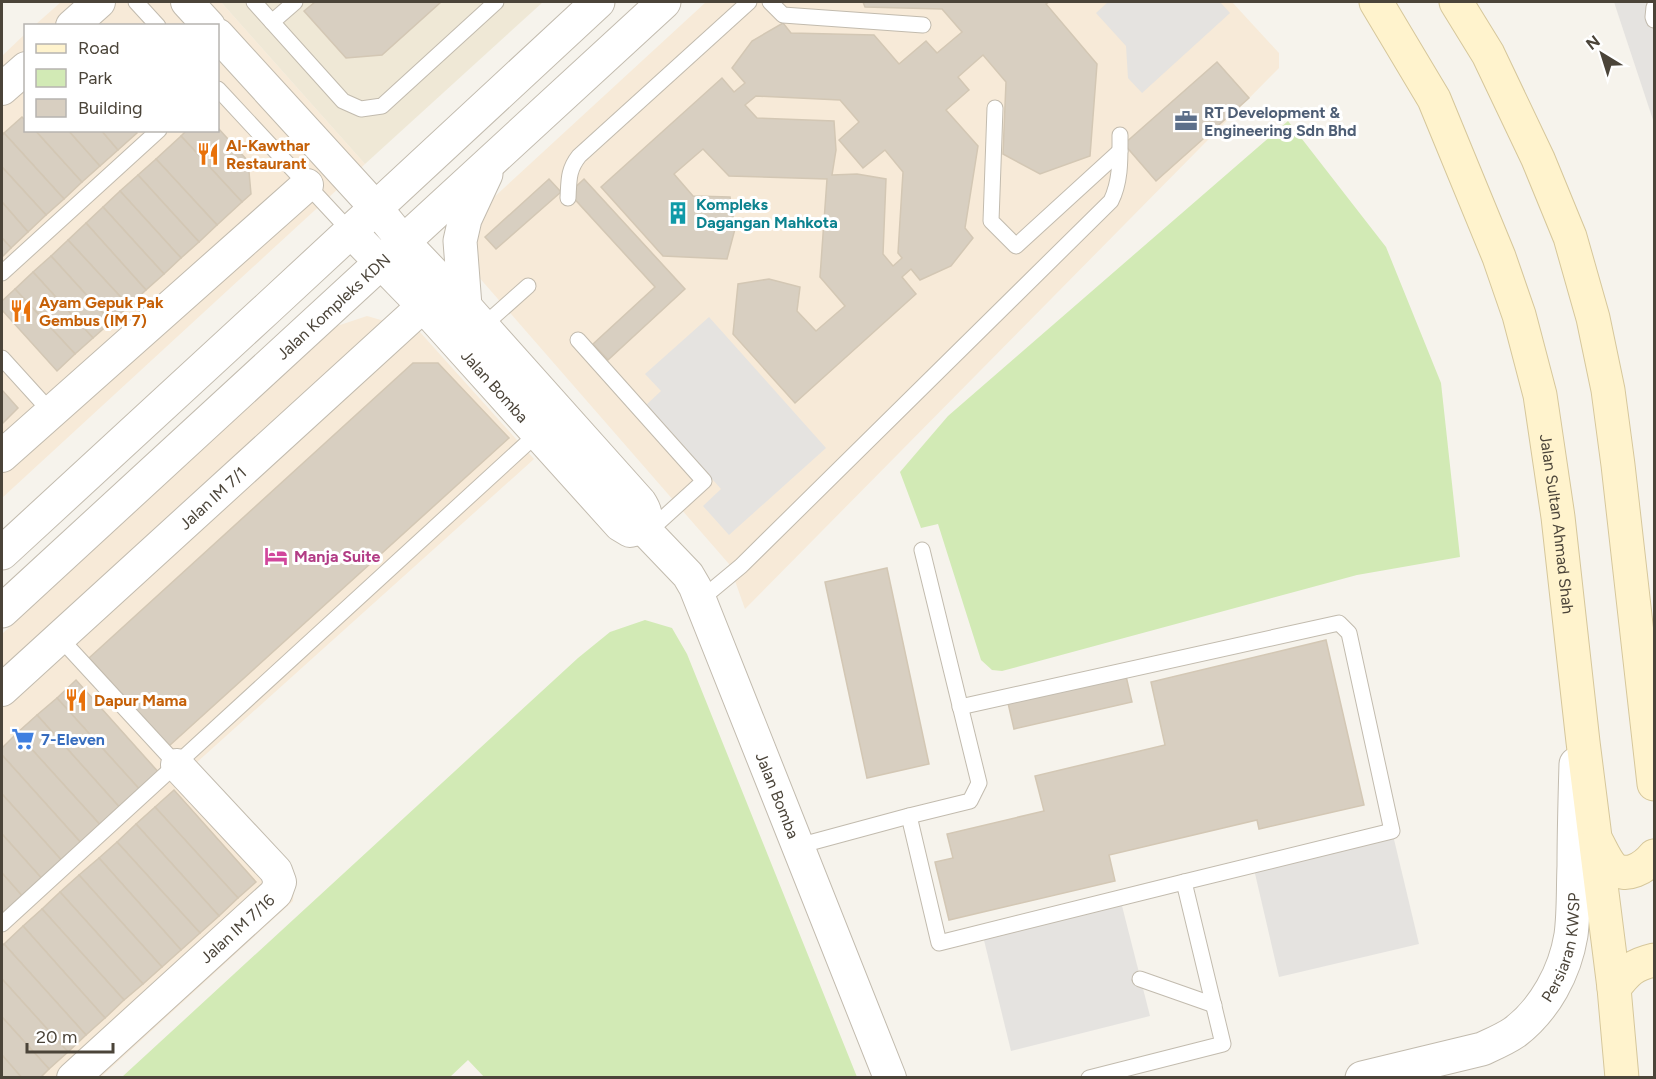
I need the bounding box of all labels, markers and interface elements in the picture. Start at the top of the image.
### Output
legend [24,24,219,132]
north arrow [1572,24,1632,84]
text: N [1582,31,1604,54]
text: Road [78,37,119,59]
text: Park [78,67,113,89]
text: Building [78,97,143,119]
place label: RT Development & Engineering Sdn Bhd [1204,103,1356,140]
office icon: RT Development & Engineering Sdn Bhd [1173,108,1199,134]
place label: Al-Kawthar Restaurant [226,136,310,173]
restaurant icon: Al-Kawthar Restaurant [195,141,221,167]
place label: Kompleks Dagangan Mahkota [696,195,838,232]
building icon: Kompleks Dagangan Mahkota [665,200,691,226]
street label: Jalan Kompleks KDN [273,250,394,364]
place label: Ayam Gepuk Pak Gembus (IM 7) [39,293,164,330]
restaurant icon: Ayam Gepuk Pak Gembus (IM 7) [8,298,34,324]
street label: Jalan Bomba [457,346,532,427]
street label: Jalan Sultan Ahmad Shah [1536,433,1578,615]
street label: Jalan IM 7/1 [175,463,250,534]
hotel icon: Manja Suite [263,543,289,569]
place label: Manja Suite [294,547,381,566]
restaurant icon: Dapur Mama [63,687,89,713]
place label: Dapur Mama [94,691,187,710]
supermarket icon: 7-Eleven [10,726,36,752]
place label: 7-Eleven [41,730,105,749]
street label: Jalan Bomba [752,749,803,841]
street label: Jalan IM 7/16 [197,890,278,967]
street label: Persiaran KWSP [1537,892,1583,1006]
scale bar [27,1016,112,1054]
text: 20 m [36,1026,77,1048]

